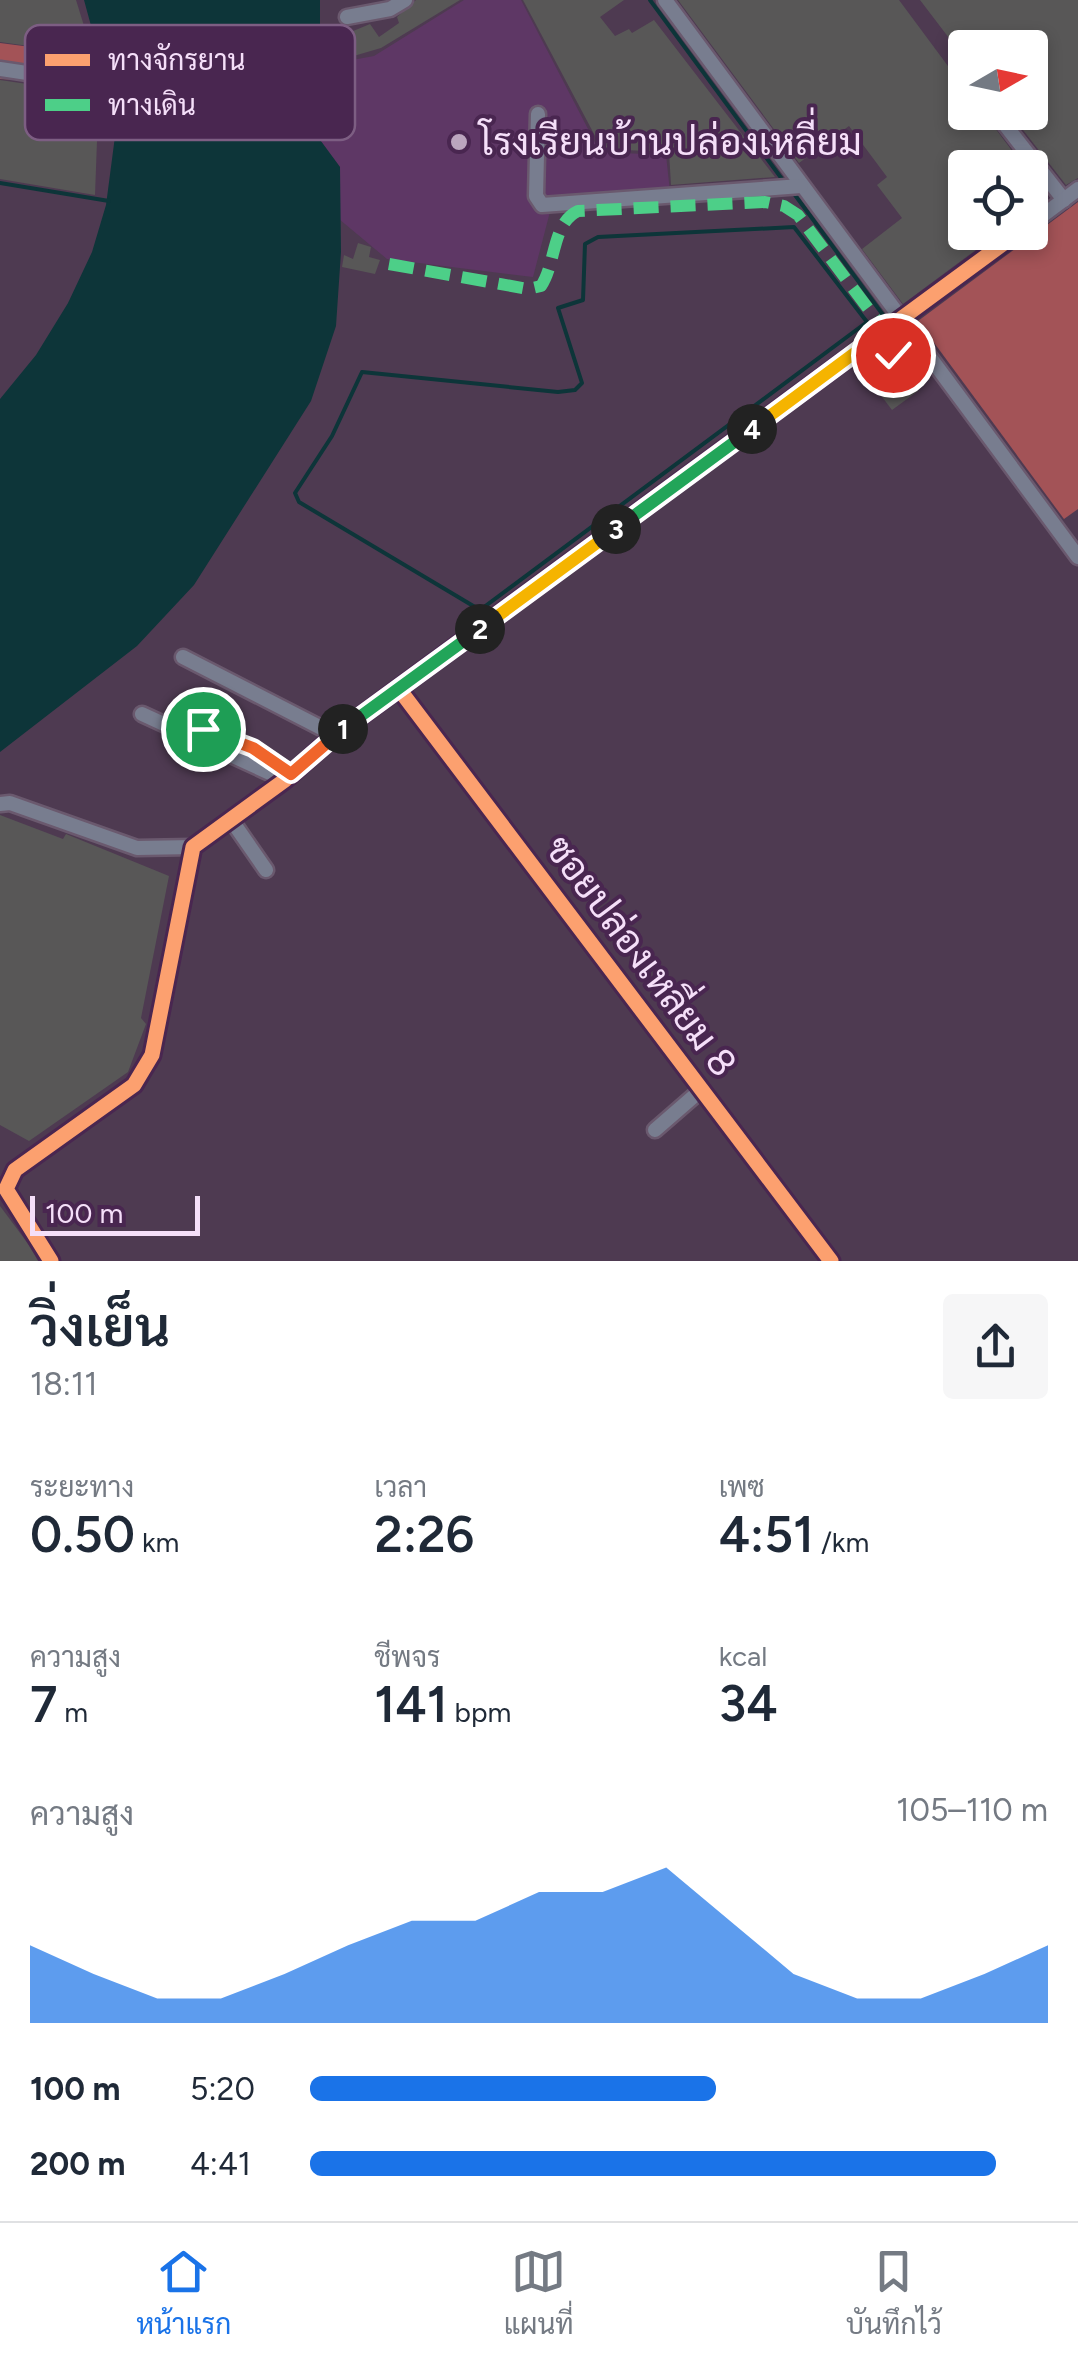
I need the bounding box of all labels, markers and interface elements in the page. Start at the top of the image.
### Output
legend [25,25,355,140]
north arrow [948,30,1048,130]
map controls [948,30,1048,250]
text: ทางจักรยาน [108,42,245,77]
text: ทางเดิน [108,88,196,122]
place label: โรงเรียนบ้านปล่องเหลี่ยม [477,107,862,165]
marker: โรงเรียนบ้านปล่องเหลี่ยม [448,131,470,153]
button: locate [948,150,1048,250]
pin [851,313,936,398]
icon: check [866,328,921,383]
pin: 4 [727,404,777,454]
text: 4 [743,412,761,446]
pin: 3 [591,504,641,554]
text: 3 [608,512,624,546]
pin: 2 [455,604,505,654]
text: 2 [472,612,488,646]
pin [161,687,246,772]
icon: arrive [176,702,231,757]
pin: 1 [318,704,368,754]
text: 1 [337,712,349,746]
street label: ซอยปล่องเหลี่ยม 8 [535,819,756,1086]
scale bar [30,1191,200,1236]
text: 100 m [45,1196,123,1230]
text: วิ่งเย็น [30,1294,170,1360]
button: share [943,1294,1048,1399]
text: 18:11 [30,1365,97,1403]
text: ระยะทาง [30,1470,134,1504]
text: เวลา [374,1470,427,1504]
text: เพซ [719,1470,765,1504]
text: 0.50 [30,1504,135,1565]
text: 2:26 [374,1504,474,1565]
text: 4:51 [719,1504,814,1565]
text: km [135,1525,179,1559]
text: /km [814,1525,869,1559]
text: kcal [719,1639,768,1673]
text: ความสูง [30,1640,121,1674]
text: ชีพจร [374,1640,441,1674]
text: 34 [719,1673,778,1734]
text: 7 [30,1674,57,1735]
text: 141 [374,1674,448,1735]
text: m [57,1695,88,1729]
text: bpm [448,1695,511,1729]
text: 105–110 m [896,1791,1048,1829]
text: ความสูง [30,1795,134,1833]
text: 100 m [30,2070,121,2108]
text: 5:20 [190,2070,255,2108]
text: 200 m [30,2145,126,2183]
text: 4:41 [190,2145,251,2183]
tab: หน้าแรก [136,2244,231,2341]
tab: แผนที่ [504,2244,574,2341]
tab: บันทึกไว้ [846,2244,942,2341]

